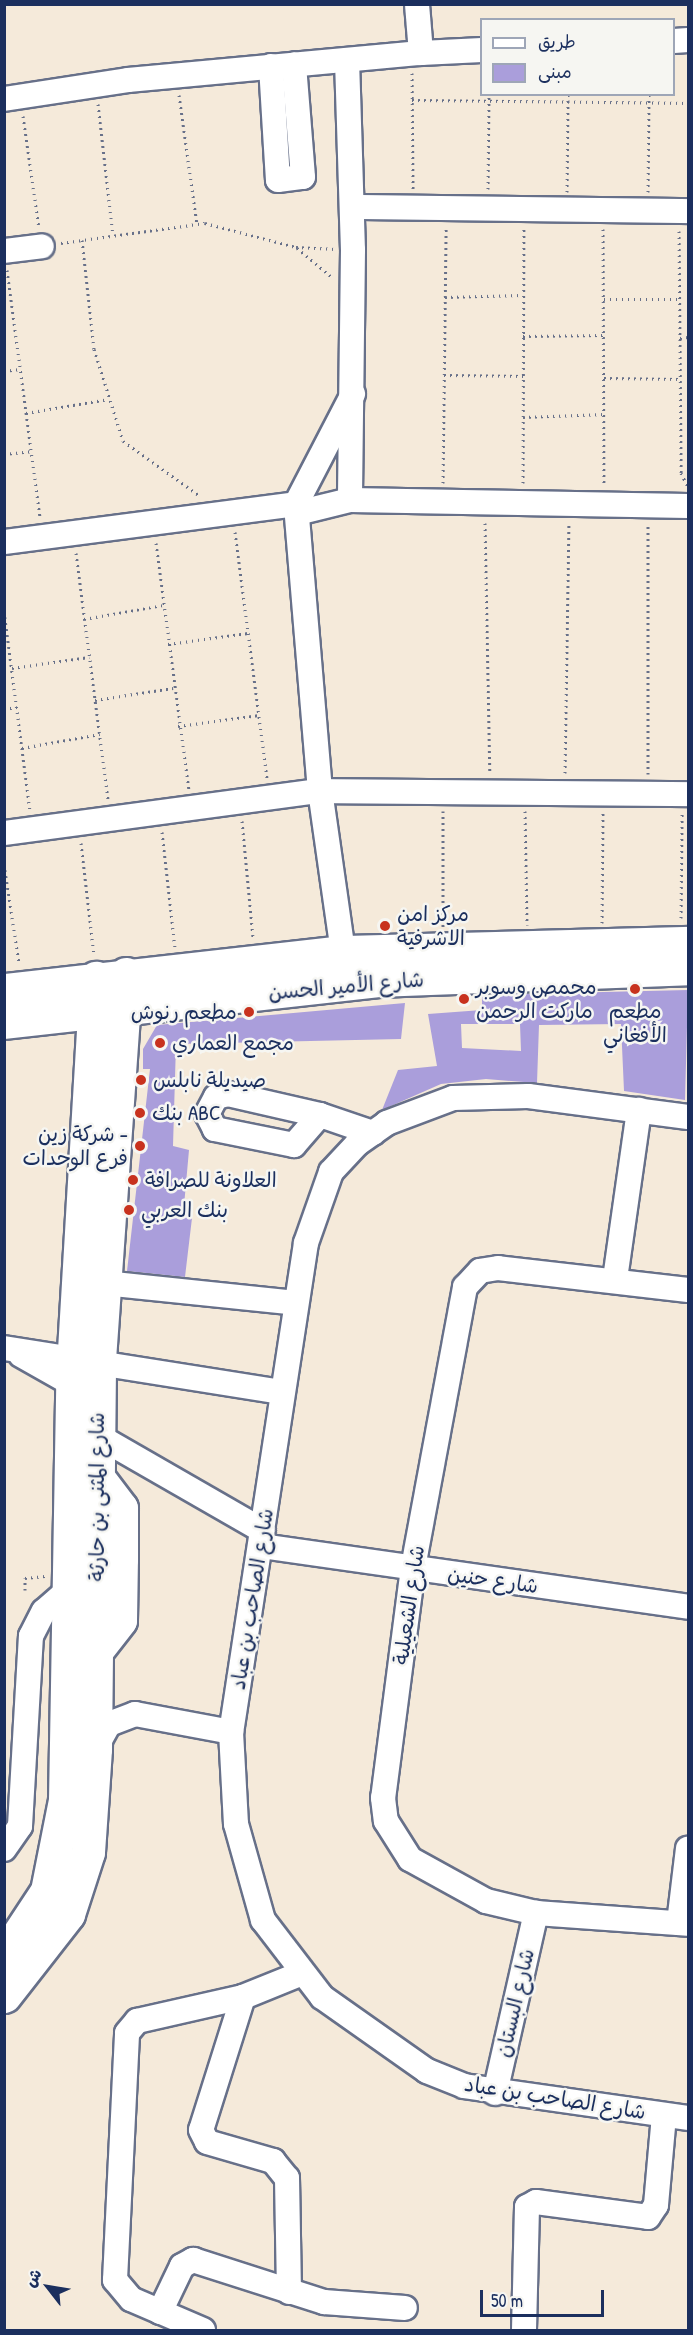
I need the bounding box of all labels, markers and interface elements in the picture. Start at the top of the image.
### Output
legend [480,18,675,96]
text: طريق [538,29,576,54]
text: مبنى [538,59,572,84]
place label: مركز امن الاشرفية [397,901,469,951]
marker: مركز امن الاشرفية [378,919,392,933]
street label: شارع الأمير الحسن [267,967,425,1005]
place label: محمص وسوبر ماركت الرحمن [476,974,597,1024]
marker: مطعم الأفغاني [628,982,642,996]
marker: محمص وسوبر ماركت الرحمن [457,992,471,1006]
place label: مطعم الأفغاني [603,998,667,1048]
place label: مطعم رنوش [131,999,237,1025]
marker: مطعم رنوش [242,1005,256,1019]
place label: مجمع العماري [172,1030,294,1056]
marker: مجمع العماري [153,1036,167,1050]
place label: صيديلة نابلس [153,1067,266,1093]
marker: صيديلة نابلس [134,1073,148,1087]
place label: بنك ABC [152,1100,220,1126]
marker: بنك ABC [133,1106,147,1120]
place label: شركة زين - فرع الوحدات [22,1121,128,1171]
marker: شركة زين - فرع الوحدات [133,1139,147,1153]
place label: العلاونة للصرافة [145,1167,277,1193]
marker: العلاونة للصرافة [126,1173,140,1187]
place label: بنك العربي [141,1197,228,1223]
marker: بنك العربي [122,1203,136,1217]
street label: شارع المثنى بن حارثة [84,1413,110,1581]
street label: شارع الصاحب بن عباد [225,1507,279,1691]
street label: شارع الشعيلية [388,1544,430,1666]
street label: شارع حنين [446,1561,540,1599]
street label: شارع البستان [490,1946,540,2060]
street label: شارع الصاحب بن عباد [463,2071,647,2125]
north arrow [18,2257,78,2317]
text: ش [19,2265,47,2291]
scale bar [483,2278,608,2316]
text: 50 m [491,2288,523,2313]

